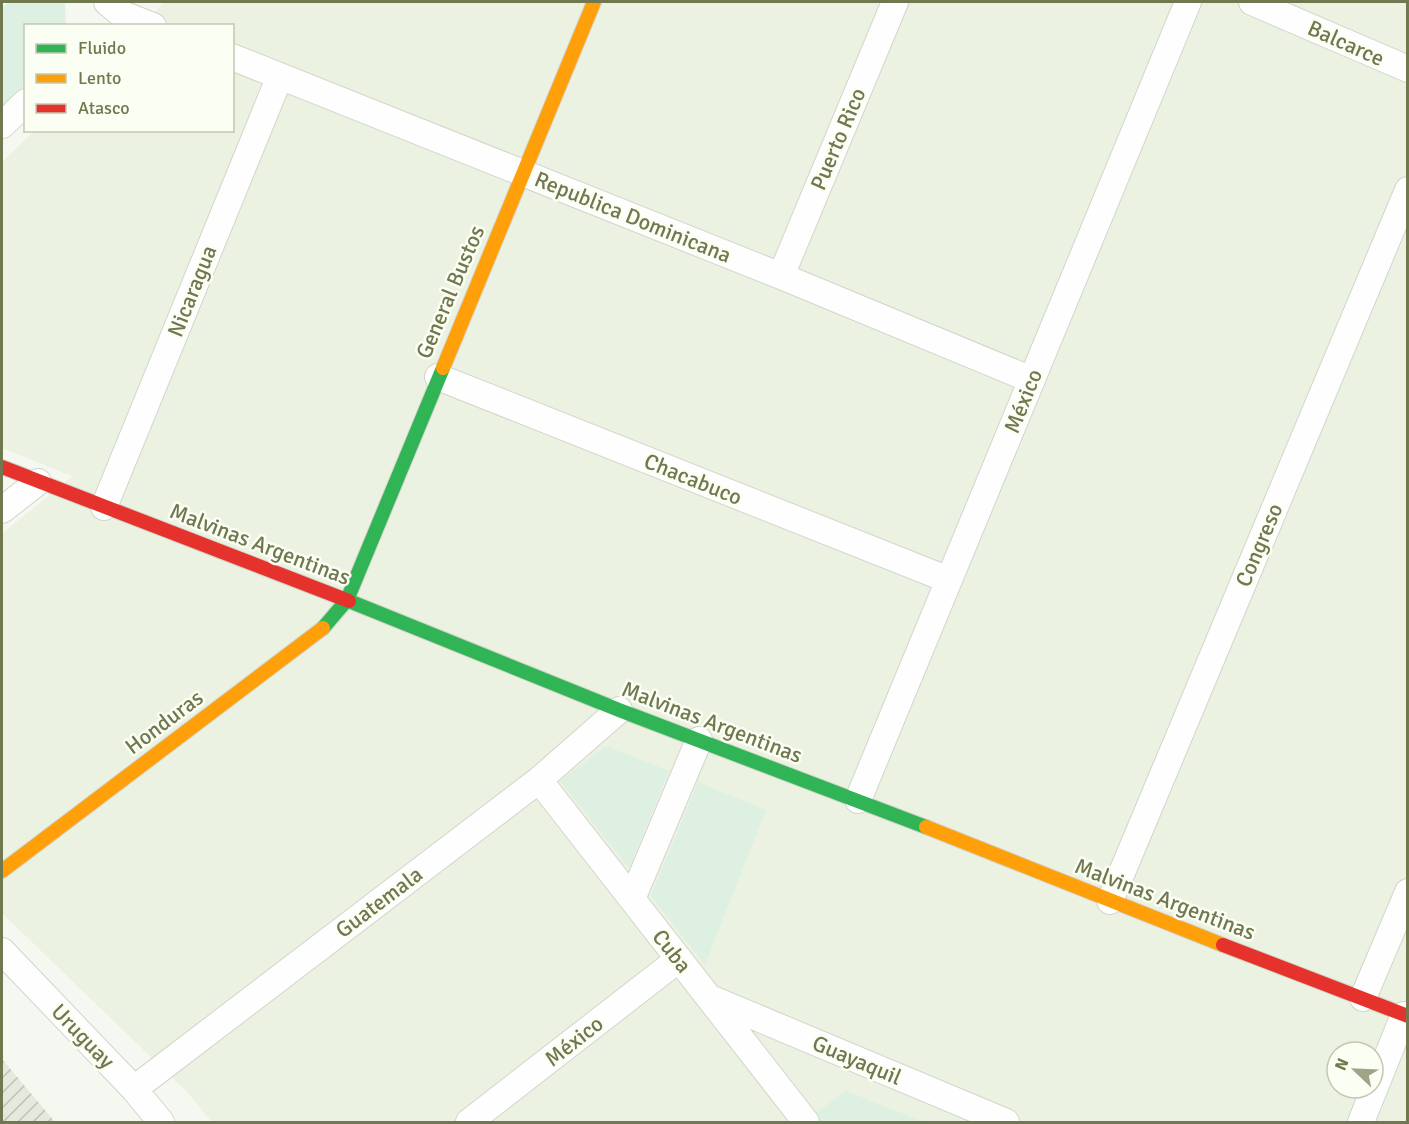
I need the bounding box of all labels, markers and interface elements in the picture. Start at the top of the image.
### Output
street label: Balcarce [1303,14,1389,72]
legend [24,24,234,132]
text: Fluido [78,37,126,59]
text: Lento [78,67,121,89]
street label: Puerto Rico [804,84,872,194]
text: Atasco [78,97,130,119]
street label: Republica Dominicana [531,165,735,269]
street label: General Bustos [410,221,490,363]
street label: Nicaragua [161,241,223,341]
street label: México [998,365,1048,437]
street label: Chacabuco [640,447,746,511]
street label: Malvinas Argentinas [166,497,354,591]
street label: Congreso [1229,499,1289,591]
street label: Malvinas Argentinas [618,675,806,769]
street label: Honduras [120,684,208,760]
street label: Malvinas Argentinas [1071,852,1259,946]
street label: Guatemala [330,861,428,943]
street label: Cuba [647,924,697,978]
street label: Uruguay [46,998,121,1075]
street label: México [539,1010,609,1072]
street label: Guayaquil [808,1029,906,1091]
north arrow [1325,1040,1385,1100]
text: N [1331,1055,1353,1074]

